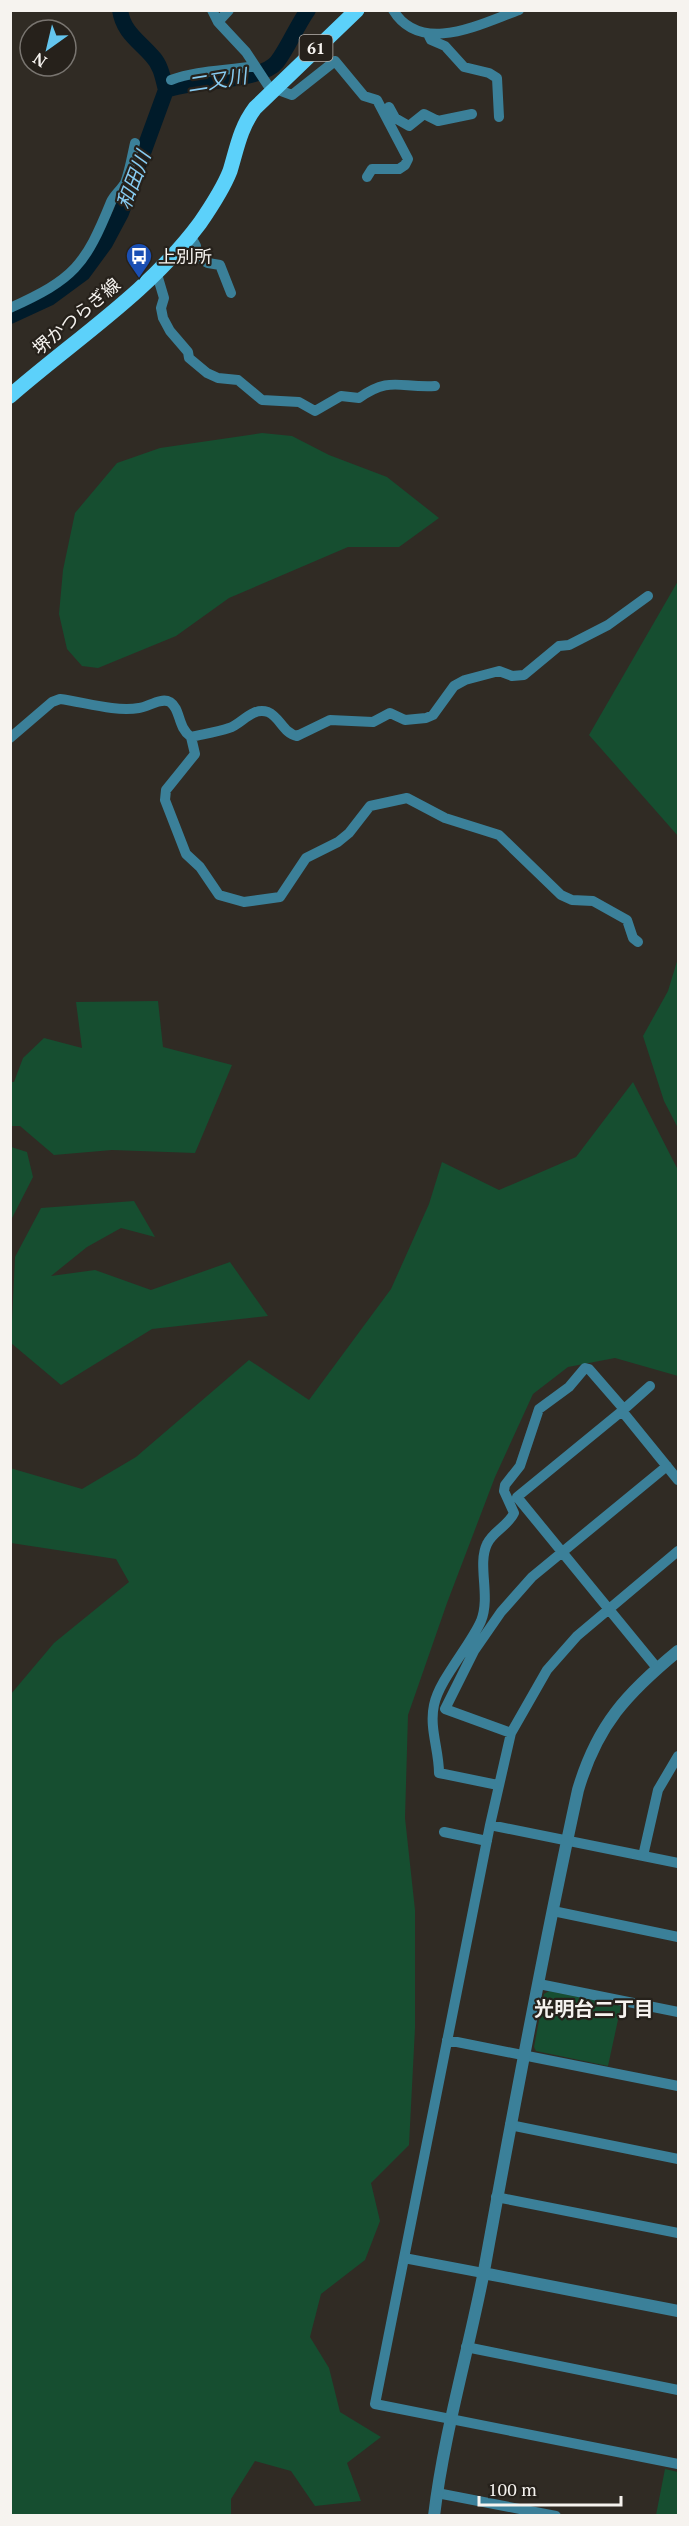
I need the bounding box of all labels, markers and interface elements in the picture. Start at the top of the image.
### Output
north arrow [18,18,78,78]
road number: 61 [300,35,332,61]
text: N [28,48,51,73]
water label: 二又川 [185,62,251,98]
water label: 和田川 [110,145,157,213]
bus stop icon: 上別所 [124,241,154,279]
place label: 上別所 [158,244,212,268]
street label: 堺かつらぎ線 [27,272,125,360]
district label: 光明台二丁目 [534,1995,654,2022]
scale bar [479,2469,622,2507]
text: 100 m [488,2477,537,2501]

